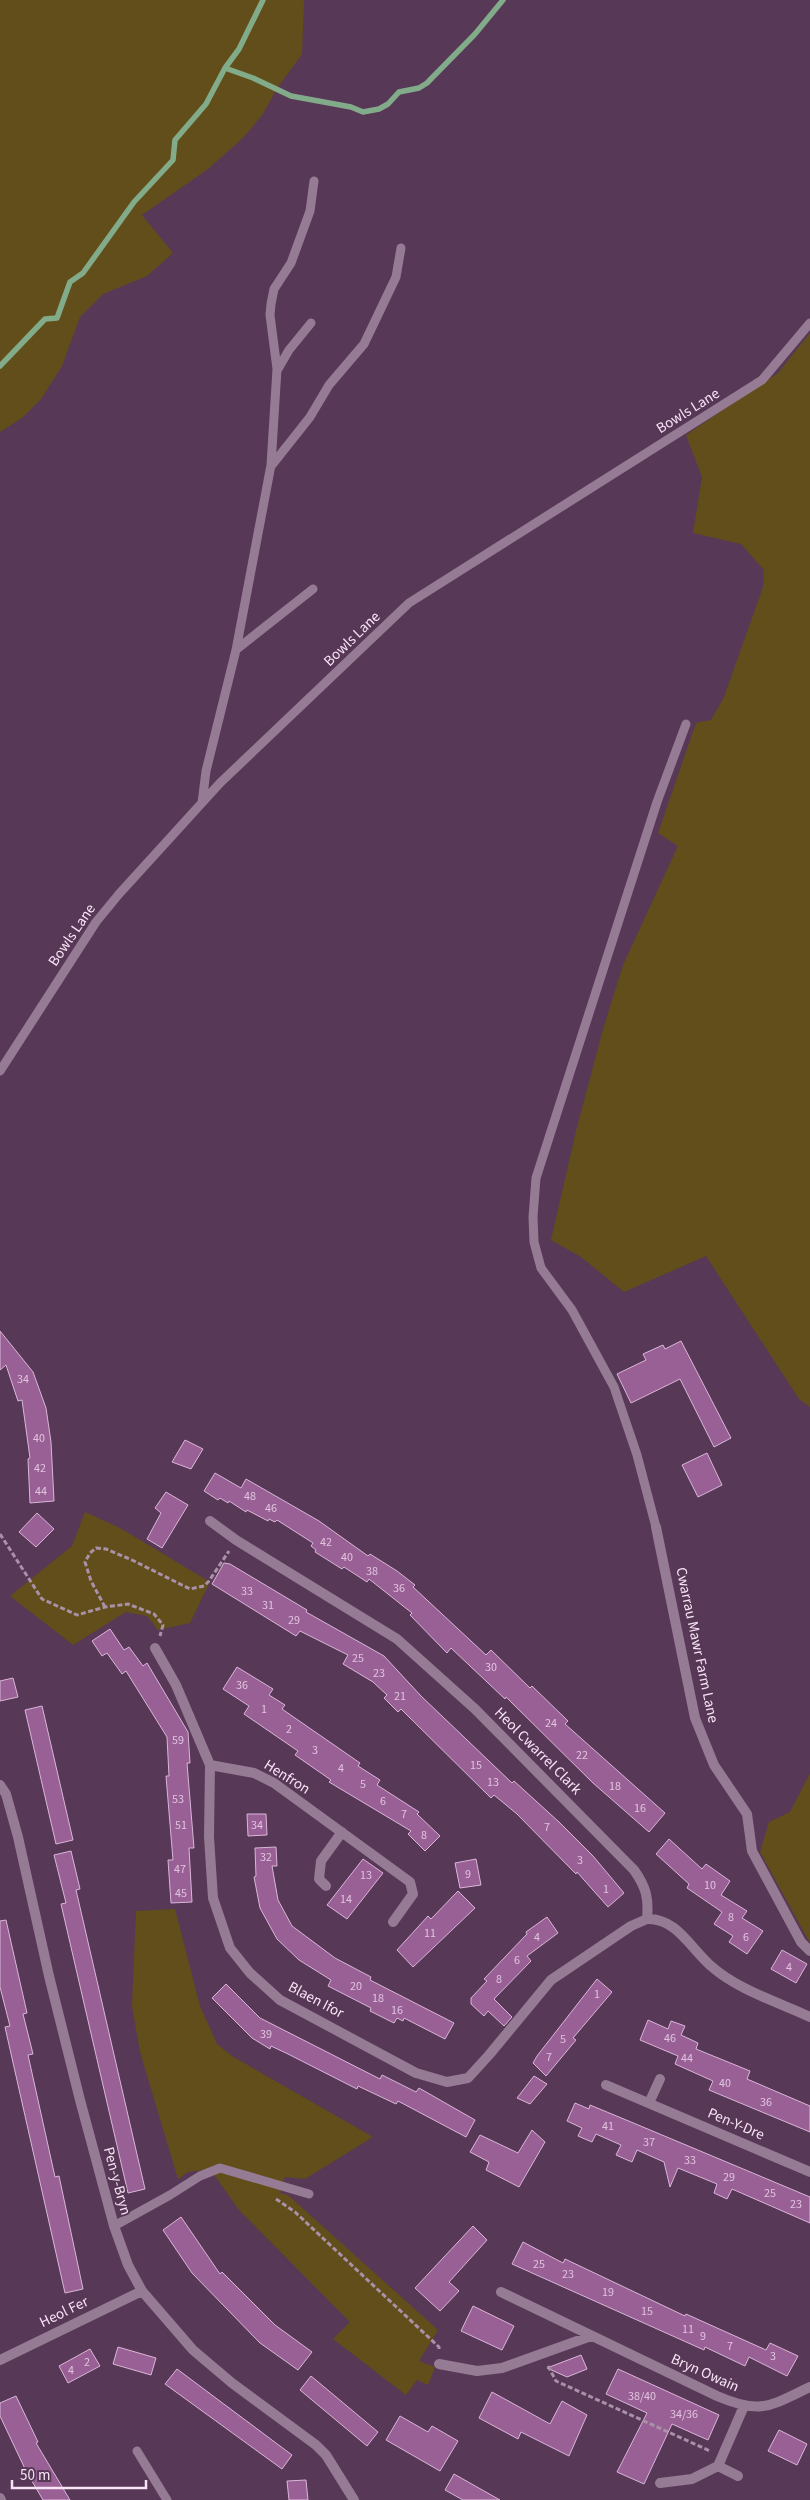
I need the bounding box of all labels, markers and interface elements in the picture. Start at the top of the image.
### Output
street label: Bowls Lane [652,383,724,439]
street label: Bowls Lane [319,607,385,671]
street label: Bowls Lane [43,900,101,970]
house number: 34 [17,1371,29,1388]
house number: 40 [33,1430,45,1447]
house number: 42 [34,1460,46,1477]
house number: 44 [35,1483,47,1500]
house number: 48 [244,1488,256,1505]
house number: 46 [265,1500,277,1517]
house number: 42 [320,1534,332,1551]
house number: 40 [341,1549,353,1566]
house number: 38 [366,1563,378,1580]
street label: Cwarrau Mawr Farm Lane [670,1565,724,1725]
house number: 36 [393,1580,405,1597]
house number: 33 [241,1583,253,1600]
house number: 31 [262,1597,274,1614]
house number: 29 [288,1612,300,1629]
house number: 25 [352,1650,364,1667]
house number: 30 [485,1659,497,1676]
house number: 23 [373,1665,385,1682]
house number: 36 [236,1677,248,1694]
house number: 21 [394,1688,406,1705]
house number: 1 [261,1701,267,1718]
street label: Heol Cwarrel Clark [490,1703,587,1800]
house number: 24 [545,1715,557,1732]
house number: 2 [286,1721,292,1738]
house number: 59 [172,1732,184,1749]
house number: 3 [312,1742,318,1759]
house number: 22 [576,1747,588,1764]
street label: Henfron [260,1755,314,1799]
house number: 15 [470,1757,482,1774]
house number: 4 [338,1760,344,1777]
house number: 13 [487,1774,499,1791]
house number: 5 [360,1776,366,1793]
house number: 18 [609,1778,621,1795]
house number: 53 [172,1791,184,1808]
house number: 6 [380,1793,386,1810]
house number: 16 [634,1800,646,1817]
house number: 7 [401,1806,407,1823]
house number: 51 [175,1817,187,1834]
house number: 34 [251,1817,263,1834]
house number: 7 [544,1819,550,1836]
house number: 8 [421,1827,427,1844]
house number: 32 [260,1849,272,1866]
house number: 3 [577,1852,583,1869]
house number: 47 [174,1861,186,1878]
house number: 9 [465,1866,471,1883]
house number: 13 [360,1867,372,1884]
house number: 10 [704,1877,716,1894]
house number: 1 [603,1881,609,1898]
house number: 45 [175,1885,187,1902]
house number: 14 [340,1891,352,1908]
house number: 8 [728,1909,734,1926]
house number: 11 [424,1925,436,1942]
house number: 4 [534,1929,540,1946]
house number: 6 [743,1929,749,1946]
house number: 6 [514,1952,520,1969]
house number: 4 [786,1959,792,1976]
house number: 8 [496,1971,502,1988]
street label: Blaen Ifor [284,1977,348,2024]
house number: 20 [350,1978,362,1995]
house number: 1 [594,1986,600,2003]
house number: 18 [372,1990,384,2007]
house number: 16 [391,2002,403,2019]
house number: 39 [260,2026,272,2043]
house number: 46 [664,2030,676,2047]
house number: 5 [560,2031,566,2048]
house number: 7 [546,2049,552,2066]
house number: 44 [681,2050,693,2067]
house number: 40 [719,2075,731,2092]
house number: 36 [760,2094,772,2111]
street label: Pen-Y-Dre [704,2103,768,2145]
house number: 41 [602,2118,614,2135]
house number: 37 [643,2134,655,2151]
street label: Pen-y-Bryn [98,2145,136,2217]
house number: 33 [684,2152,696,2169]
house number: 29 [723,2169,735,2186]
house number: 25 [764,2185,776,2202]
house number: 23 [790,2196,802,2213]
house number: 25 [533,2256,545,2273]
house number: 23 [562,2266,574,2283]
house number: 19 [602,2284,614,2301]
street label: Heol Fer [36,2291,93,2333]
house number: 15 [641,2303,653,2320]
house number: 11 [682,2321,694,2338]
house number: 9 [700,2328,706,2345]
house number: 7 [727,2338,733,2355]
house number: 3 [770,2348,776,2365]
street label: Bryn Owain [668,2349,742,2397]
house number: 2 [84,2354,90,2371]
house number: 4 [68,2362,74,2379]
house number: 38/40 [628,2388,656,2405]
house number: 34/36 [670,2406,698,2423]
scale bar [12,2458,146,2490]
text: 50 m [20,2465,50,2486]

